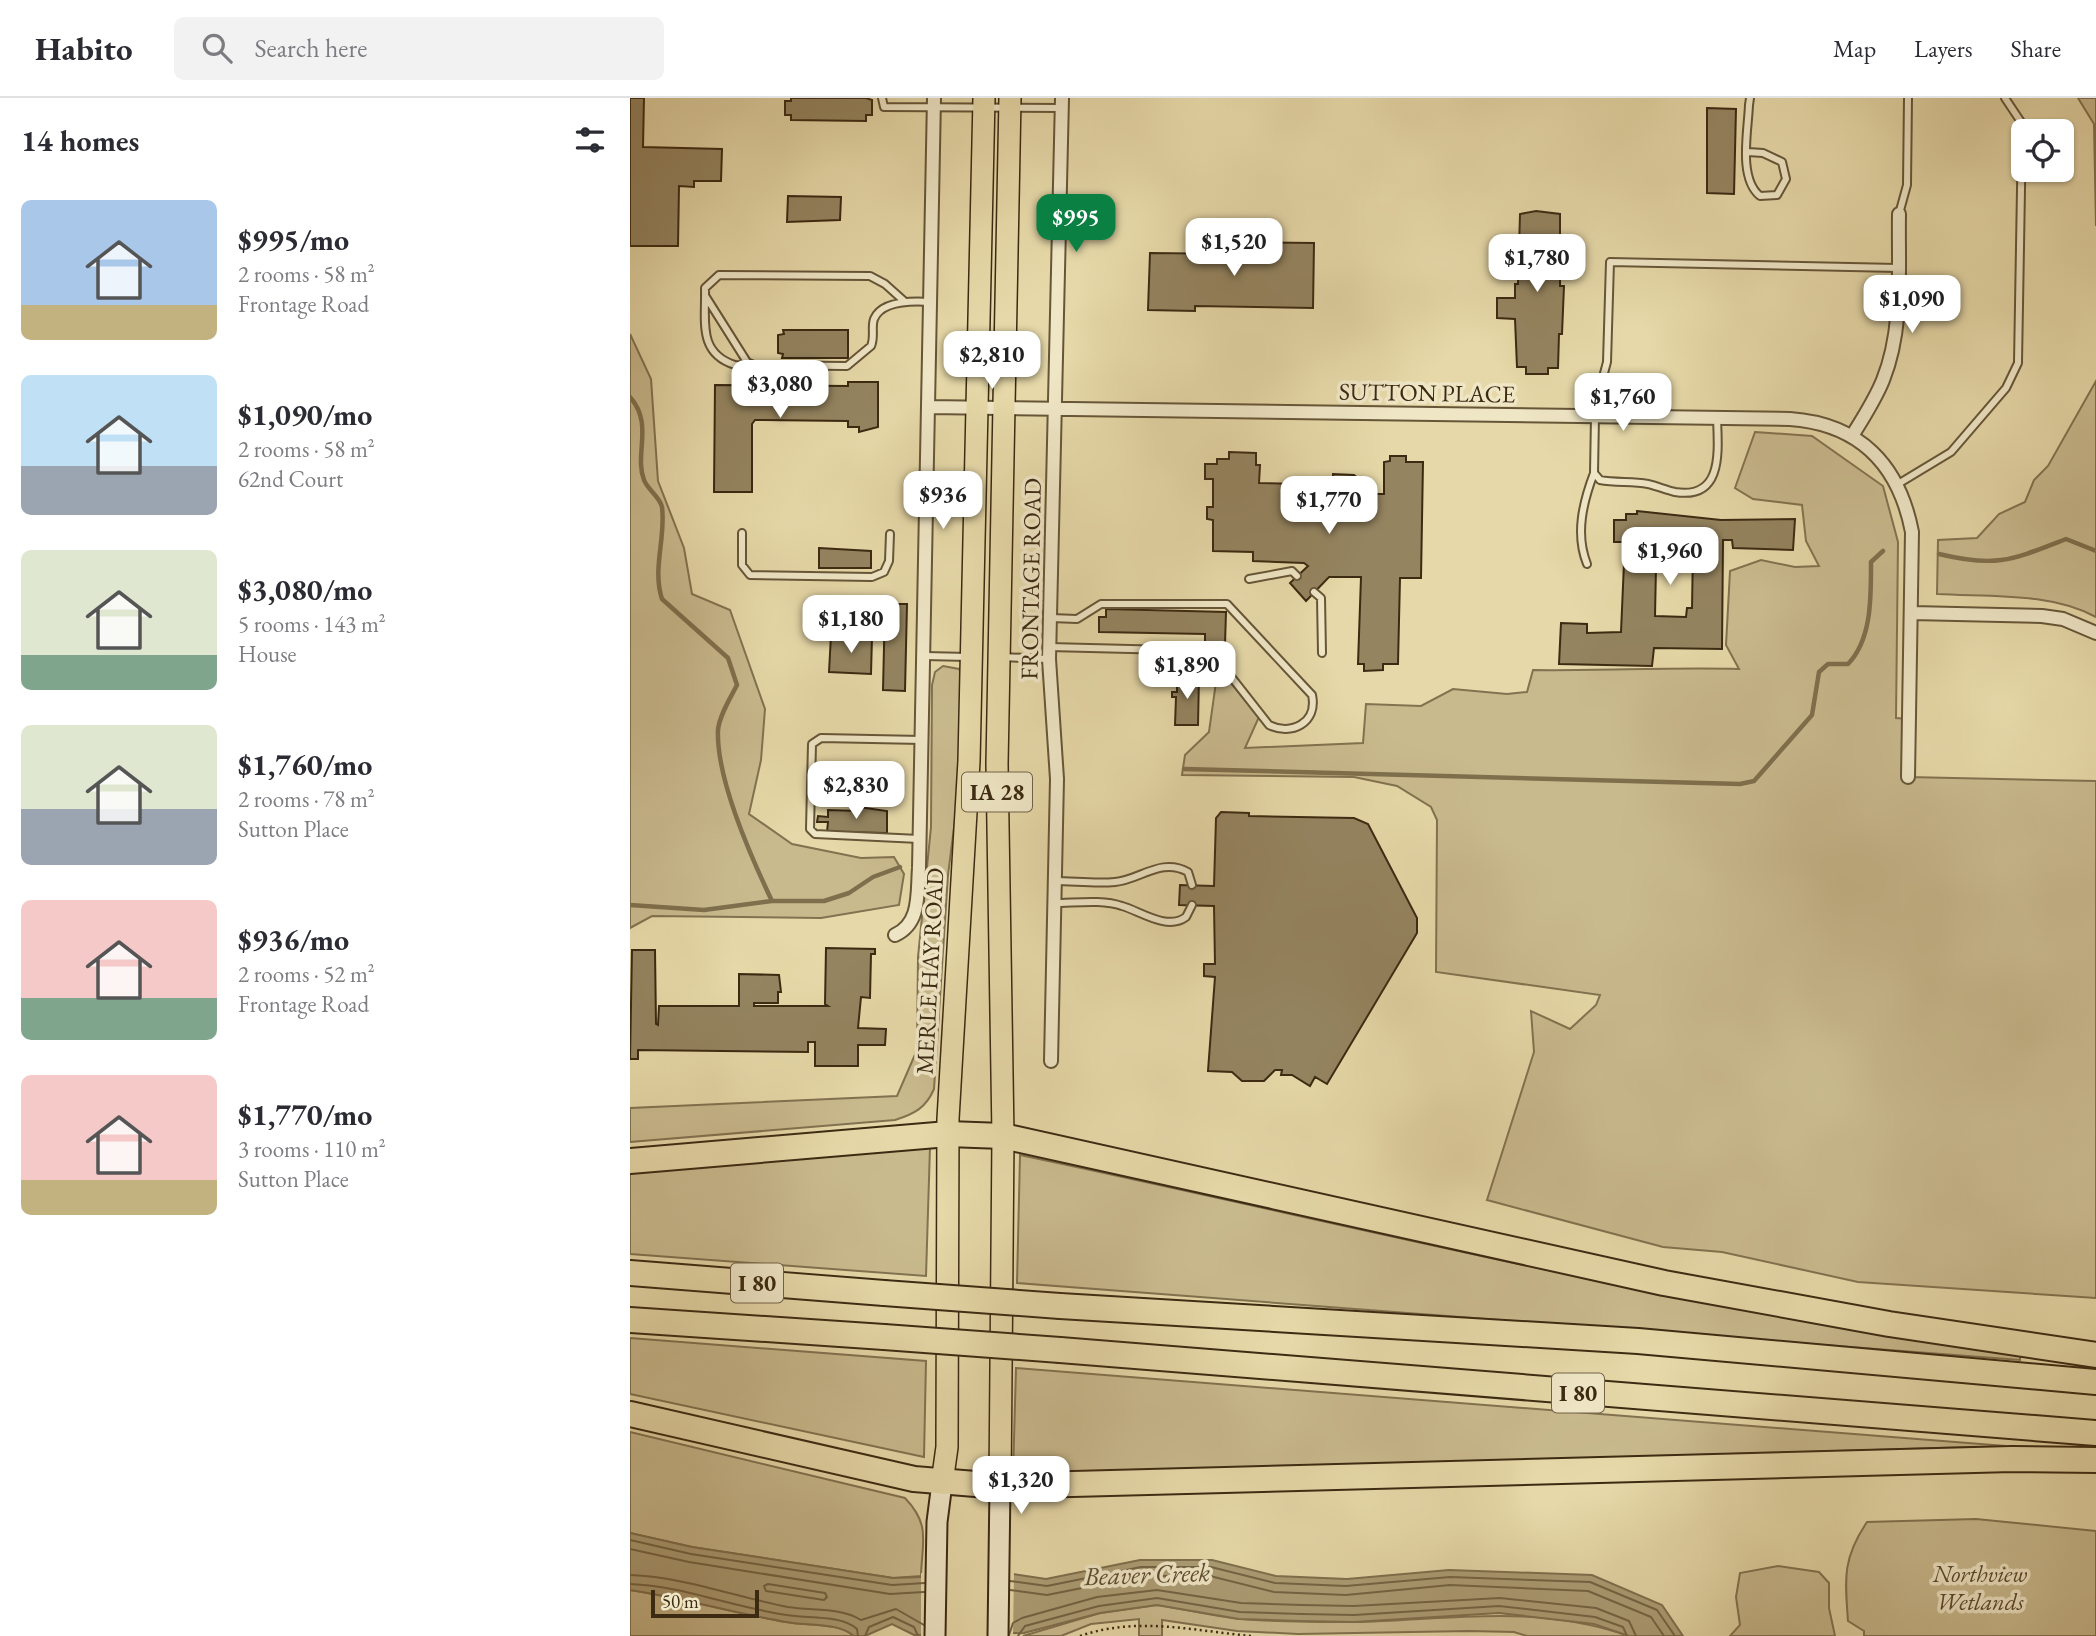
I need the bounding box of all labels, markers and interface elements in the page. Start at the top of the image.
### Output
search box [174,17,664,80]
text: Habito [35,27,132,70]
icon: search [198,29,236,67]
text: Search here [254,31,367,65]
text: Map [1833,33,1876,64]
text: Layers [1914,33,1973,64]
text: Share [2011,33,2061,64]
map controls [2011,119,2074,182]
button: locate [2011,119,2074,182]
text: 14 homes [21,121,139,160]
icon: filters [571,121,609,159]
pin: $995 [1035,194,1117,254]
text: $995 [1052,202,1100,232]
pin: $1,520 [1177,218,1291,278]
text: $995/mo [238,220,349,259]
text: $1,520 [1202,226,1266,256]
icon: home [77,228,161,312]
pin: $1,780 [1480,234,1594,294]
text: $1,780 [1505,242,1569,272]
text: 2 rooms · 58 m² [238,259,375,289]
pin: $1,090 [1855,275,1969,335]
text: $1,090 [1880,283,1944,313]
text: Frontage Road [238,289,369,319]
pin: $2,810 [935,331,1049,391]
text: $2,810 [960,339,1024,369]
pin: $3,080 [723,360,837,420]
text: $3,080 [748,368,812,398]
pin: $1,760 [1566,374,1680,433]
street label: SUTTON PLACE [1339,375,1515,410]
text: $1,760 [1591,381,1655,411]
text: $1,090/mo [238,395,372,434]
icon: home [77,403,161,487]
text: 2 rooms · 58 m² [238,434,375,464]
text: 62nd Court [238,464,343,494]
pin: $936 [902,472,984,531]
pin: $1,770 [1272,476,1386,536]
street label: FRONTAGE ROAD [1013,478,1048,680]
text: $936 [919,479,967,509]
text: $1,770 [1297,484,1361,514]
pin: $1,960 [1613,528,1727,587]
text: $1,960 [1638,535,1702,565]
text: $3,080/mo [238,570,372,609]
icon: home [77,578,161,662]
pin: $1,180 [794,596,908,655]
text: $1,180 [819,603,883,633]
text: 5 rooms · 143 m² [238,609,386,639]
text: House [238,639,297,669]
pin: $1,890 [1130,642,1244,701]
text: $1,890 [1155,649,1219,679]
text: $1,760/mo [238,745,372,784]
icon: home [77,753,161,837]
pin: $2,830 [799,762,913,821]
text: $2,830 [824,769,888,799]
road number: IA 28 [962,772,1032,812]
text: 2 rooms · 78 m² [238,784,375,814]
text: Sutton Place [238,814,349,844]
street label: MERLE HAY ROAD [909,867,950,1075]
text: $936/mo [238,920,349,959]
icon: home [77,928,161,1012]
text: 2 rooms · 52 m² [238,959,375,989]
text: Frontage Road [238,989,369,1019]
text: $1,770/mo [238,1095,372,1134]
icon: home [77,1103,161,1187]
text: 3 rooms · 110 m² [238,1134,386,1164]
text: Sutton Place [238,1164,349,1194]
road number: I 80 [731,1264,783,1302]
road number: I 80 [1552,1374,1604,1412]
pin: $1,320 [964,1456,1078,1516]
text: $1,320 [989,1464,1053,1494]
water label: Beaver Creek [1082,1555,1211,1593]
park label: Northview Wetlands [1932,1558,2027,1617]
scale bar [651,1587,760,1619]
text: 50 m [662,1589,699,1614]

